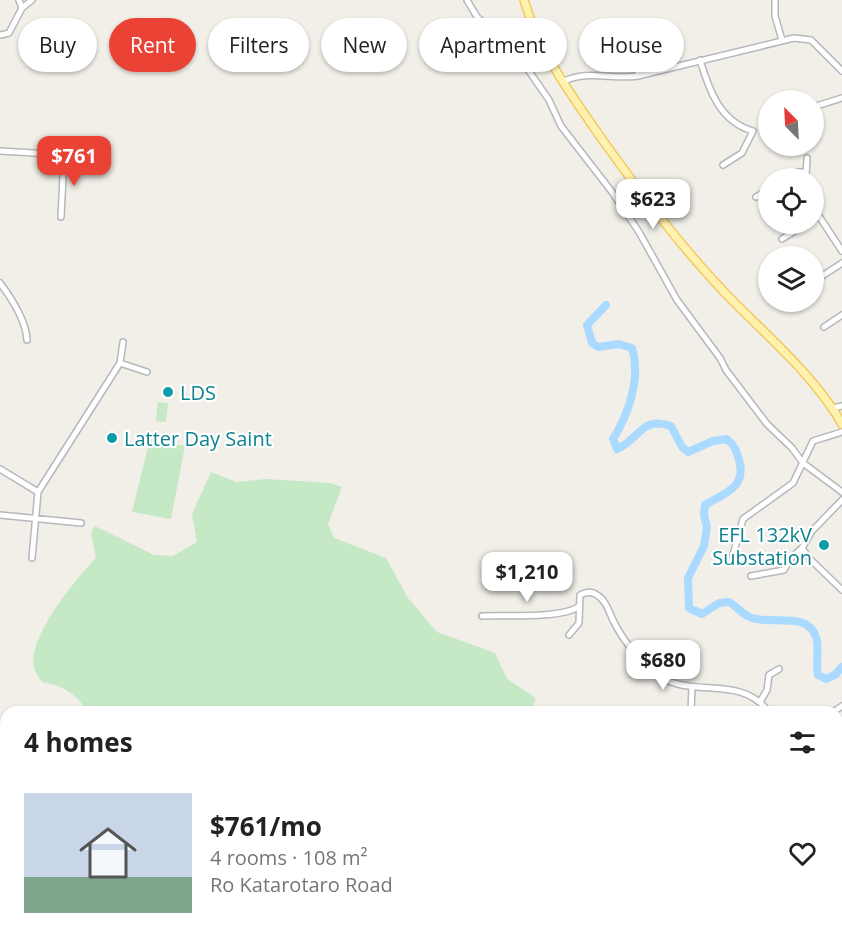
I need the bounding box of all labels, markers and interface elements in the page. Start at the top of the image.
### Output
chip: Buy [18,18,97,72]
chip: Rent [109,18,196,72]
chip: Filters [208,18,309,72]
chip: New [321,18,407,72]
chip: Apartment [419,18,567,72]
chip: House [579,18,684,72]
north arrow [758,90,824,156]
map controls [758,90,824,312]
pin: $761 [38,136,110,187]
text: $761 [51,142,97,169]
button: locate [758,168,824,234]
pin: $623 [617,179,689,230]
text: $623 [630,185,676,212]
button: layers [758,246,824,312]
place label: LDS [180,379,216,406]
marker: LDS [161,385,175,399]
place label: Latter Day Saint [124,425,272,452]
marker: Latter Day Saint [105,431,119,445]
place label: EFL 132kV Substation [712,521,812,571]
marker: EFL 132kV Substation [817,538,831,552]
pin: $1,210 [478,552,576,603]
text: $1,210 [496,558,558,585]
pin: $680 [627,640,699,691]
text: $680 [640,646,686,673]
text: 4 homes [24,724,133,760]
icon: filters [786,726,819,759]
text: $761/mo [210,808,322,844]
icon: home [72,817,144,889]
icon: heart [786,837,819,870]
text: 4 rooms · 108 m² [210,844,368,871]
text: Ro Katarotaro Road [210,871,393,898]

